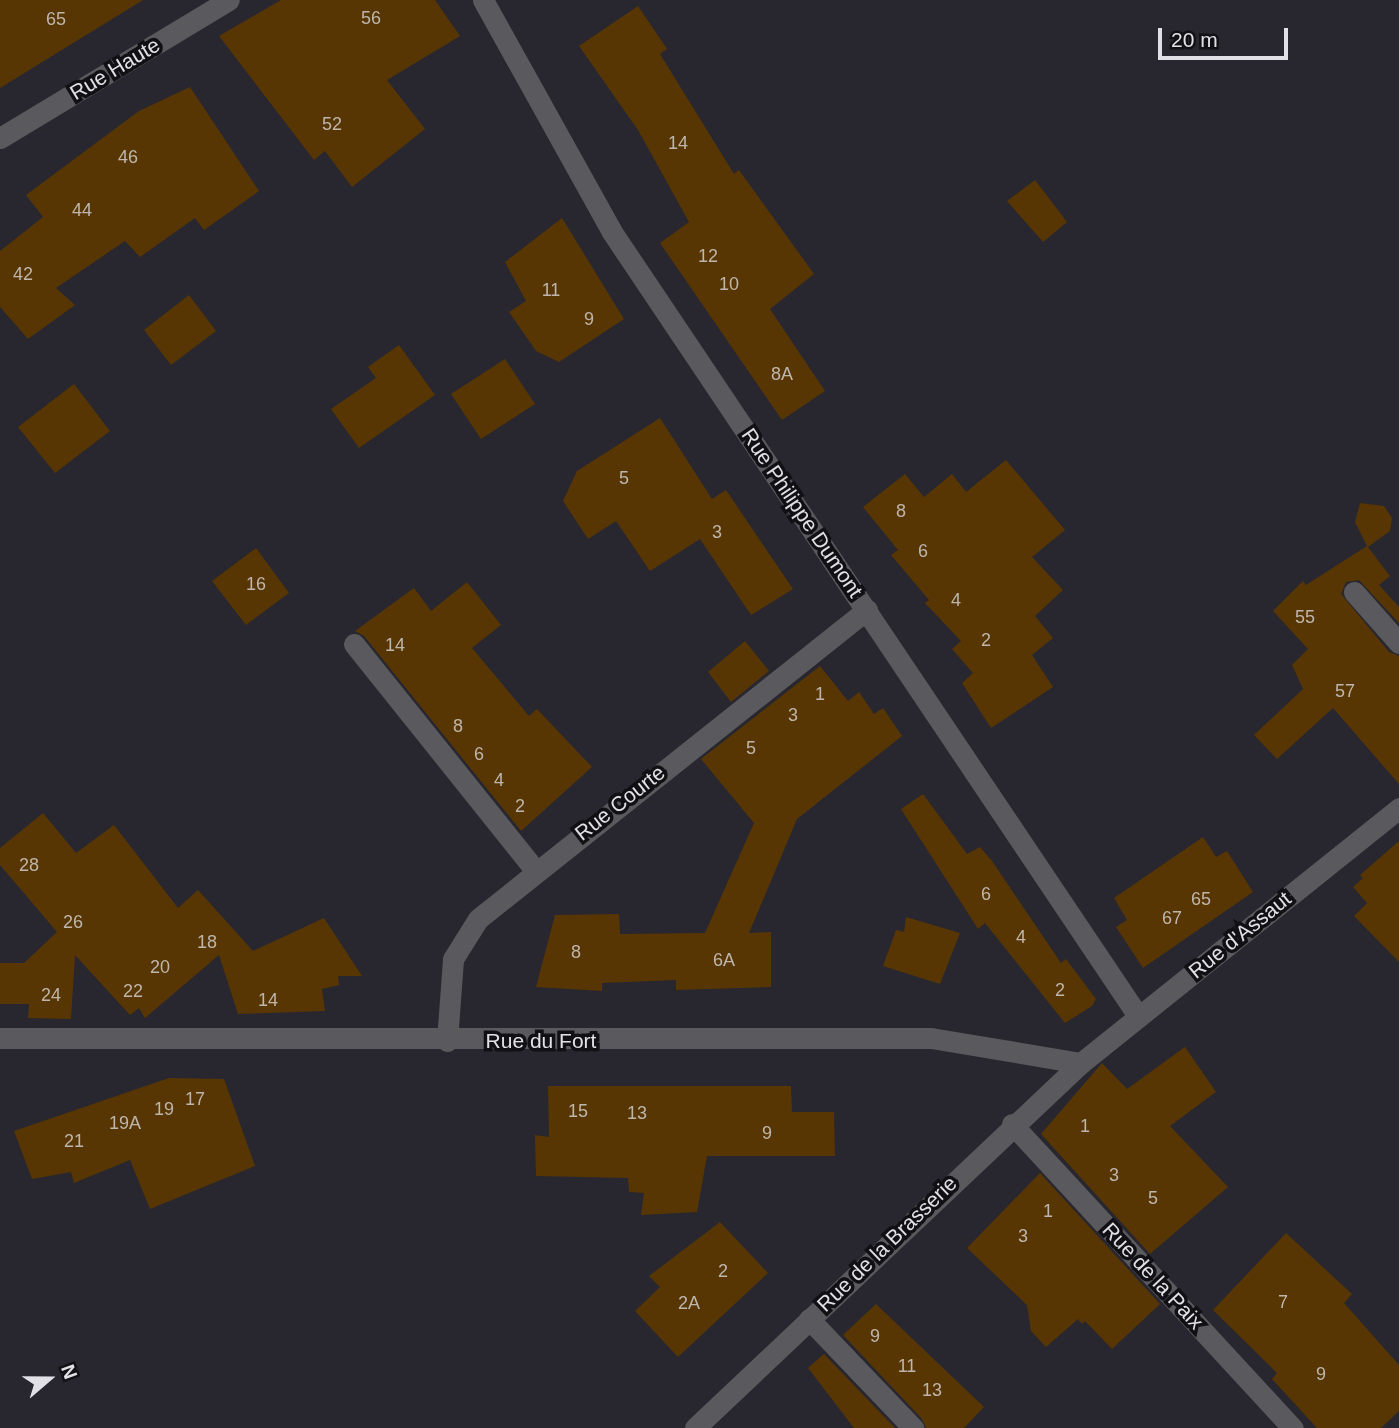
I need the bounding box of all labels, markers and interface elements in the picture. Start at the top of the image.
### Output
house number: 56 [361,7,381,29]
house number: 65 [46,8,66,30]
scale bar [1161,14,1290,58]
text: 20 m [1171,28,1218,51]
street label: Rue Haute [65,32,165,106]
house number: 52 [322,113,342,135]
house number: 14 [668,132,688,154]
house number: 46 [118,146,138,168]
house number: 44 [72,199,92,221]
house number: 12 [698,245,718,267]
house number: 42 [13,263,33,285]
house number: 10 [719,273,739,295]
house number: 11 [542,279,560,301]
house number: 9 [584,308,594,330]
house number: 8A [771,363,793,385]
street label: Rue Philippe Dumont [736,424,868,602]
house number: 5 [619,467,629,489]
house number: 8 [896,500,906,522]
house number: 3 [712,521,722,543]
house number: 6 [918,540,928,562]
house number: 16 [246,573,266,595]
house number: 4 [951,589,961,611]
house number: 55 [1295,606,1315,628]
house number: 2 [981,629,991,651]
house number: 14 [385,634,405,656]
house number: 57 [1335,680,1355,702]
house number: 1 [815,683,825,705]
house number: 3 [788,704,798,726]
house number: 8 [453,715,463,737]
house number: 5 [746,737,756,759]
house number: 6 [474,743,484,765]
street label: Rue Courte [570,760,670,846]
house number: 4 [494,769,504,791]
house number: 2 [515,795,525,817]
house number: 28 [19,854,39,876]
house number: 6 [981,883,991,905]
street label: Rue d'Assaut [1184,886,1296,984]
house number: 65 [1191,888,1211,910]
house number: 67 [1162,907,1182,929]
house number: 26 [63,911,83,933]
house number: 4 [1016,926,1026,948]
house number: 18 [197,931,217,953]
house number: 8 [571,941,581,963]
house number: 6A [713,949,735,971]
house number: 20 [150,956,170,978]
house number: 2 [1055,979,1065,1001]
house number: 22 [123,980,143,1002]
house number: 24 [41,984,61,1006]
house number: 14 [258,989,278,1011]
street label: Rue du Fort [486,1028,596,1054]
house number: 17 [185,1088,205,1110]
house number: 19 [154,1098,174,1120]
house number: 15 [568,1100,588,1122]
house number: 13 [627,1102,647,1124]
house number: 19A [109,1112,141,1134]
house number: 1 [1080,1115,1090,1137]
house number: 9 [762,1122,772,1144]
house number: 21 [64,1130,84,1152]
house number: 3 [1109,1164,1119,1186]
street label: Rue de la Brasserie [812,1171,962,1317]
house number: 5 [1148,1187,1158,1209]
house number: 1 [1043,1200,1053,1222]
street label: Rue de la Paix [1097,1217,1209,1335]
house number: 3 [1018,1225,1028,1247]
house number: 2 [718,1260,728,1282]
house number: 7 [1278,1291,1288,1313]
house number: 2A [678,1292,700,1314]
house number: 9 [870,1325,880,1347]
north arrow [14,1344,84,1414]
house number: 11 [898,1355,916,1377]
text: N [57,1362,81,1382]
house number: 9 [1316,1363,1326,1385]
house number: 13 [922,1379,942,1401]

